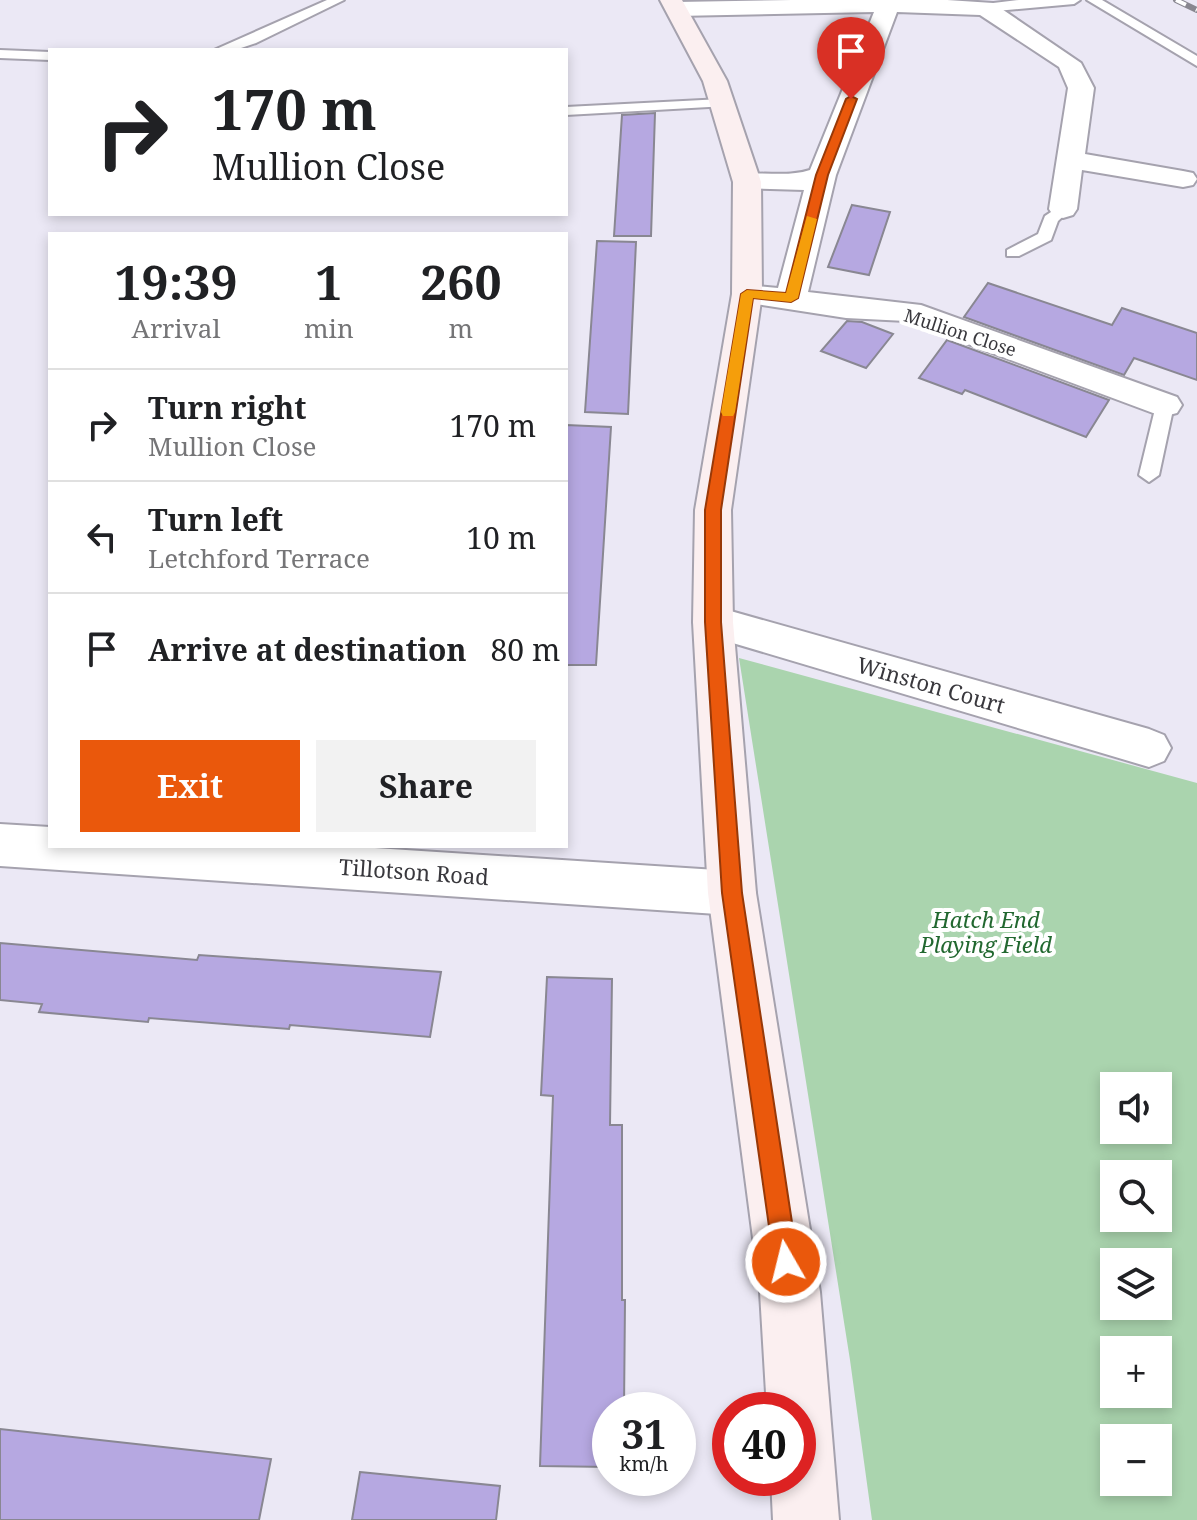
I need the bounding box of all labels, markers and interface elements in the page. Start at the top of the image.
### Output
pin [817,17,885,99]
icon: arrive [829,29,873,73]
text: 170 m [212,70,377,146]
icon: right [80,80,184,184]
text: Mullion Close [212,142,445,191]
text: 19:39 [114,249,238,314]
text: 1 [315,249,342,314]
text: 260 [420,249,502,314]
street label: Mullion Close [901,303,1020,361]
text: Arrival [132,310,220,346]
text: min [304,310,354,346]
text: m [449,310,473,346]
text: Turn right [148,387,306,428]
icon: right [80,403,124,447]
text: 170 m [450,405,536,446]
text: Mullion Close [148,428,317,464]
text: Turn left [148,499,283,540]
icon: left [80,515,124,559]
text: 10 m [466,517,536,558]
text: Letchford Terrace [148,540,370,576]
icon: arrive [80,627,124,671]
text: Arrive at destination [148,629,467,670]
text: 80 m [491,629,560,670]
street label: Winston Court [854,649,1009,720]
button: Exit [80,740,300,832]
button: Share [316,740,536,832]
street label: Tillotson Road [338,851,490,891]
park label: Hatch End Playing Field [919,904,1052,959]
map controls [1100,1072,1172,1496]
button: sound [1100,1072,1172,1144]
button: search [1100,1160,1172,1232]
position arrow [744,1220,828,1304]
button: layers [1100,1248,1172,1320]
button: + [1100,1336,1172,1408]
speed limit sign: 40 [712,1392,816,1496]
text: 31 [621,1406,667,1461]
button: − [1100,1424,1172,1496]
text: km/h [619,1450,669,1477]

